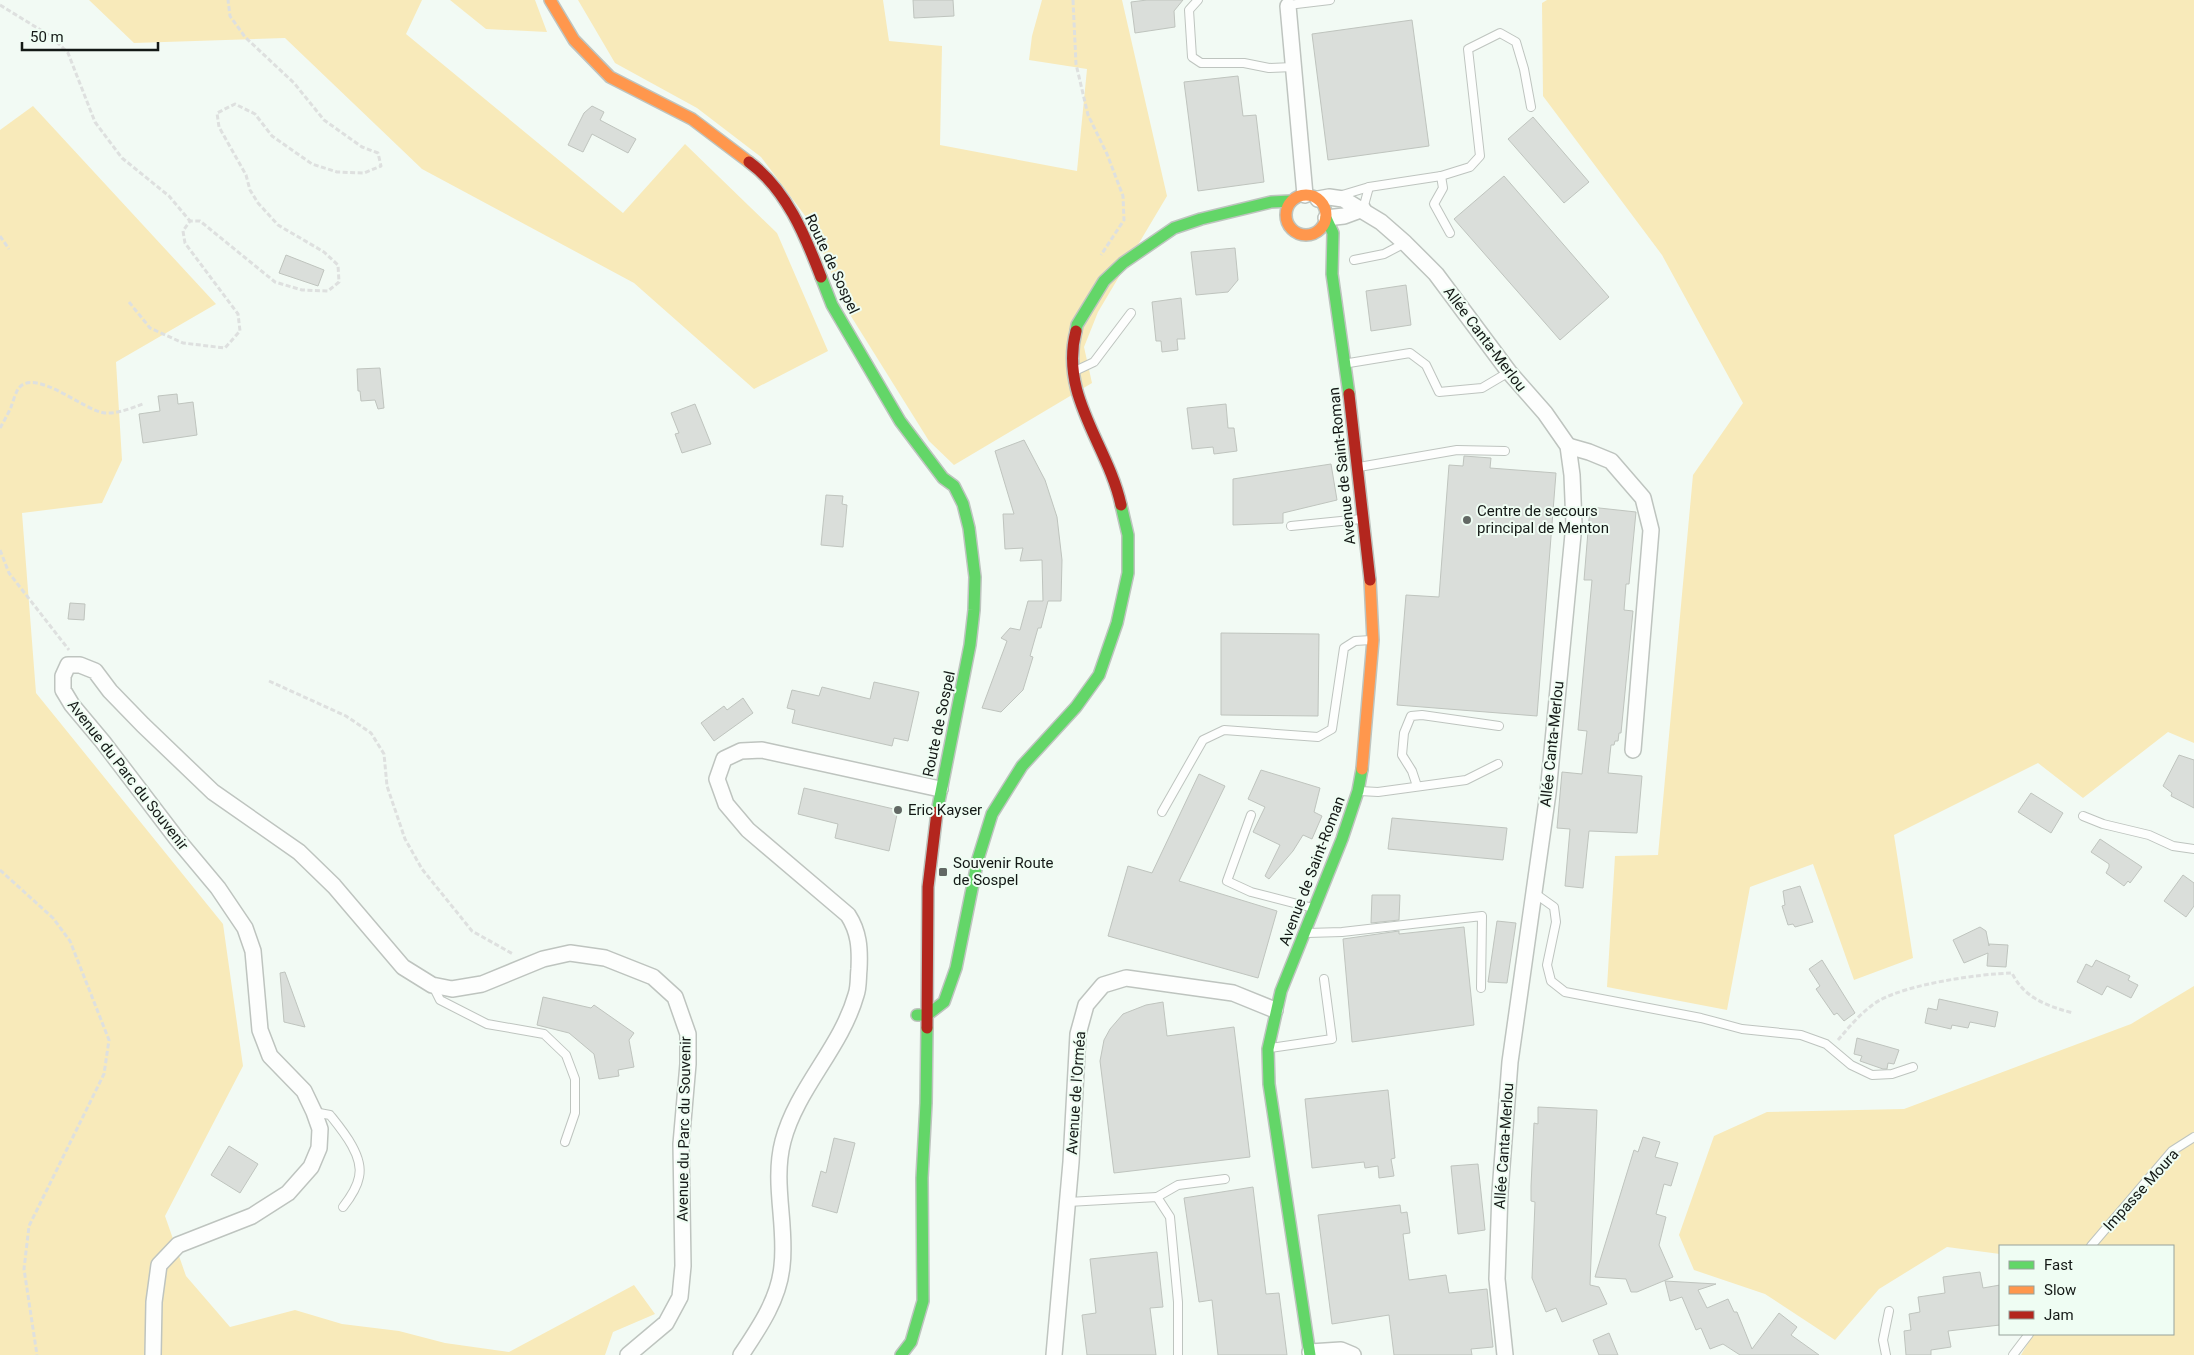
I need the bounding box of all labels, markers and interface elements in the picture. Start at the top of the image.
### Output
scale bar [22,20,159,52]
text: 50 m [30,28,64,46]
street label: Route de Sospel [801,211,863,317]
street label: Allée Canta-Merlou [1440,283,1530,395]
street label: Avenue de Saint-Roman [1325,386,1359,546]
place label: Centre de secours principal de Menton [1477,502,1609,537]
marker: Centre de secours principal de Menton [1461,514,1473,526]
street label: Route de Sospel [919,669,959,779]
street label: Allée Canta-Merlou [1536,680,1568,808]
street label: Avenue du Parc du Souvenir [64,696,192,854]
street label: Avenue de Saint-Roman [1275,794,1349,948]
place label: Eric Kayser [908,801,982,819]
marker: Eric Kayser [892,804,904,816]
place label: Souvenir Route de Sospel [953,854,1054,889]
marker: Souvenir Route de Sospel [937,866,949,878]
street label: Avenue de l'Orméa [1063,1031,1089,1155]
street label: Avenue du Parc du Souvenir [673,1036,695,1222]
street label: Allée Canta-Merlou [1491,1082,1517,1210]
street label: Impasse Moura [2100,1145,2182,1235]
legend [1999,1245,2174,1335]
text: Fast [2044,1256,2073,1274]
text: Slow [2044,1281,2076,1299]
text: Jam [2044,1306,2074,1324]

